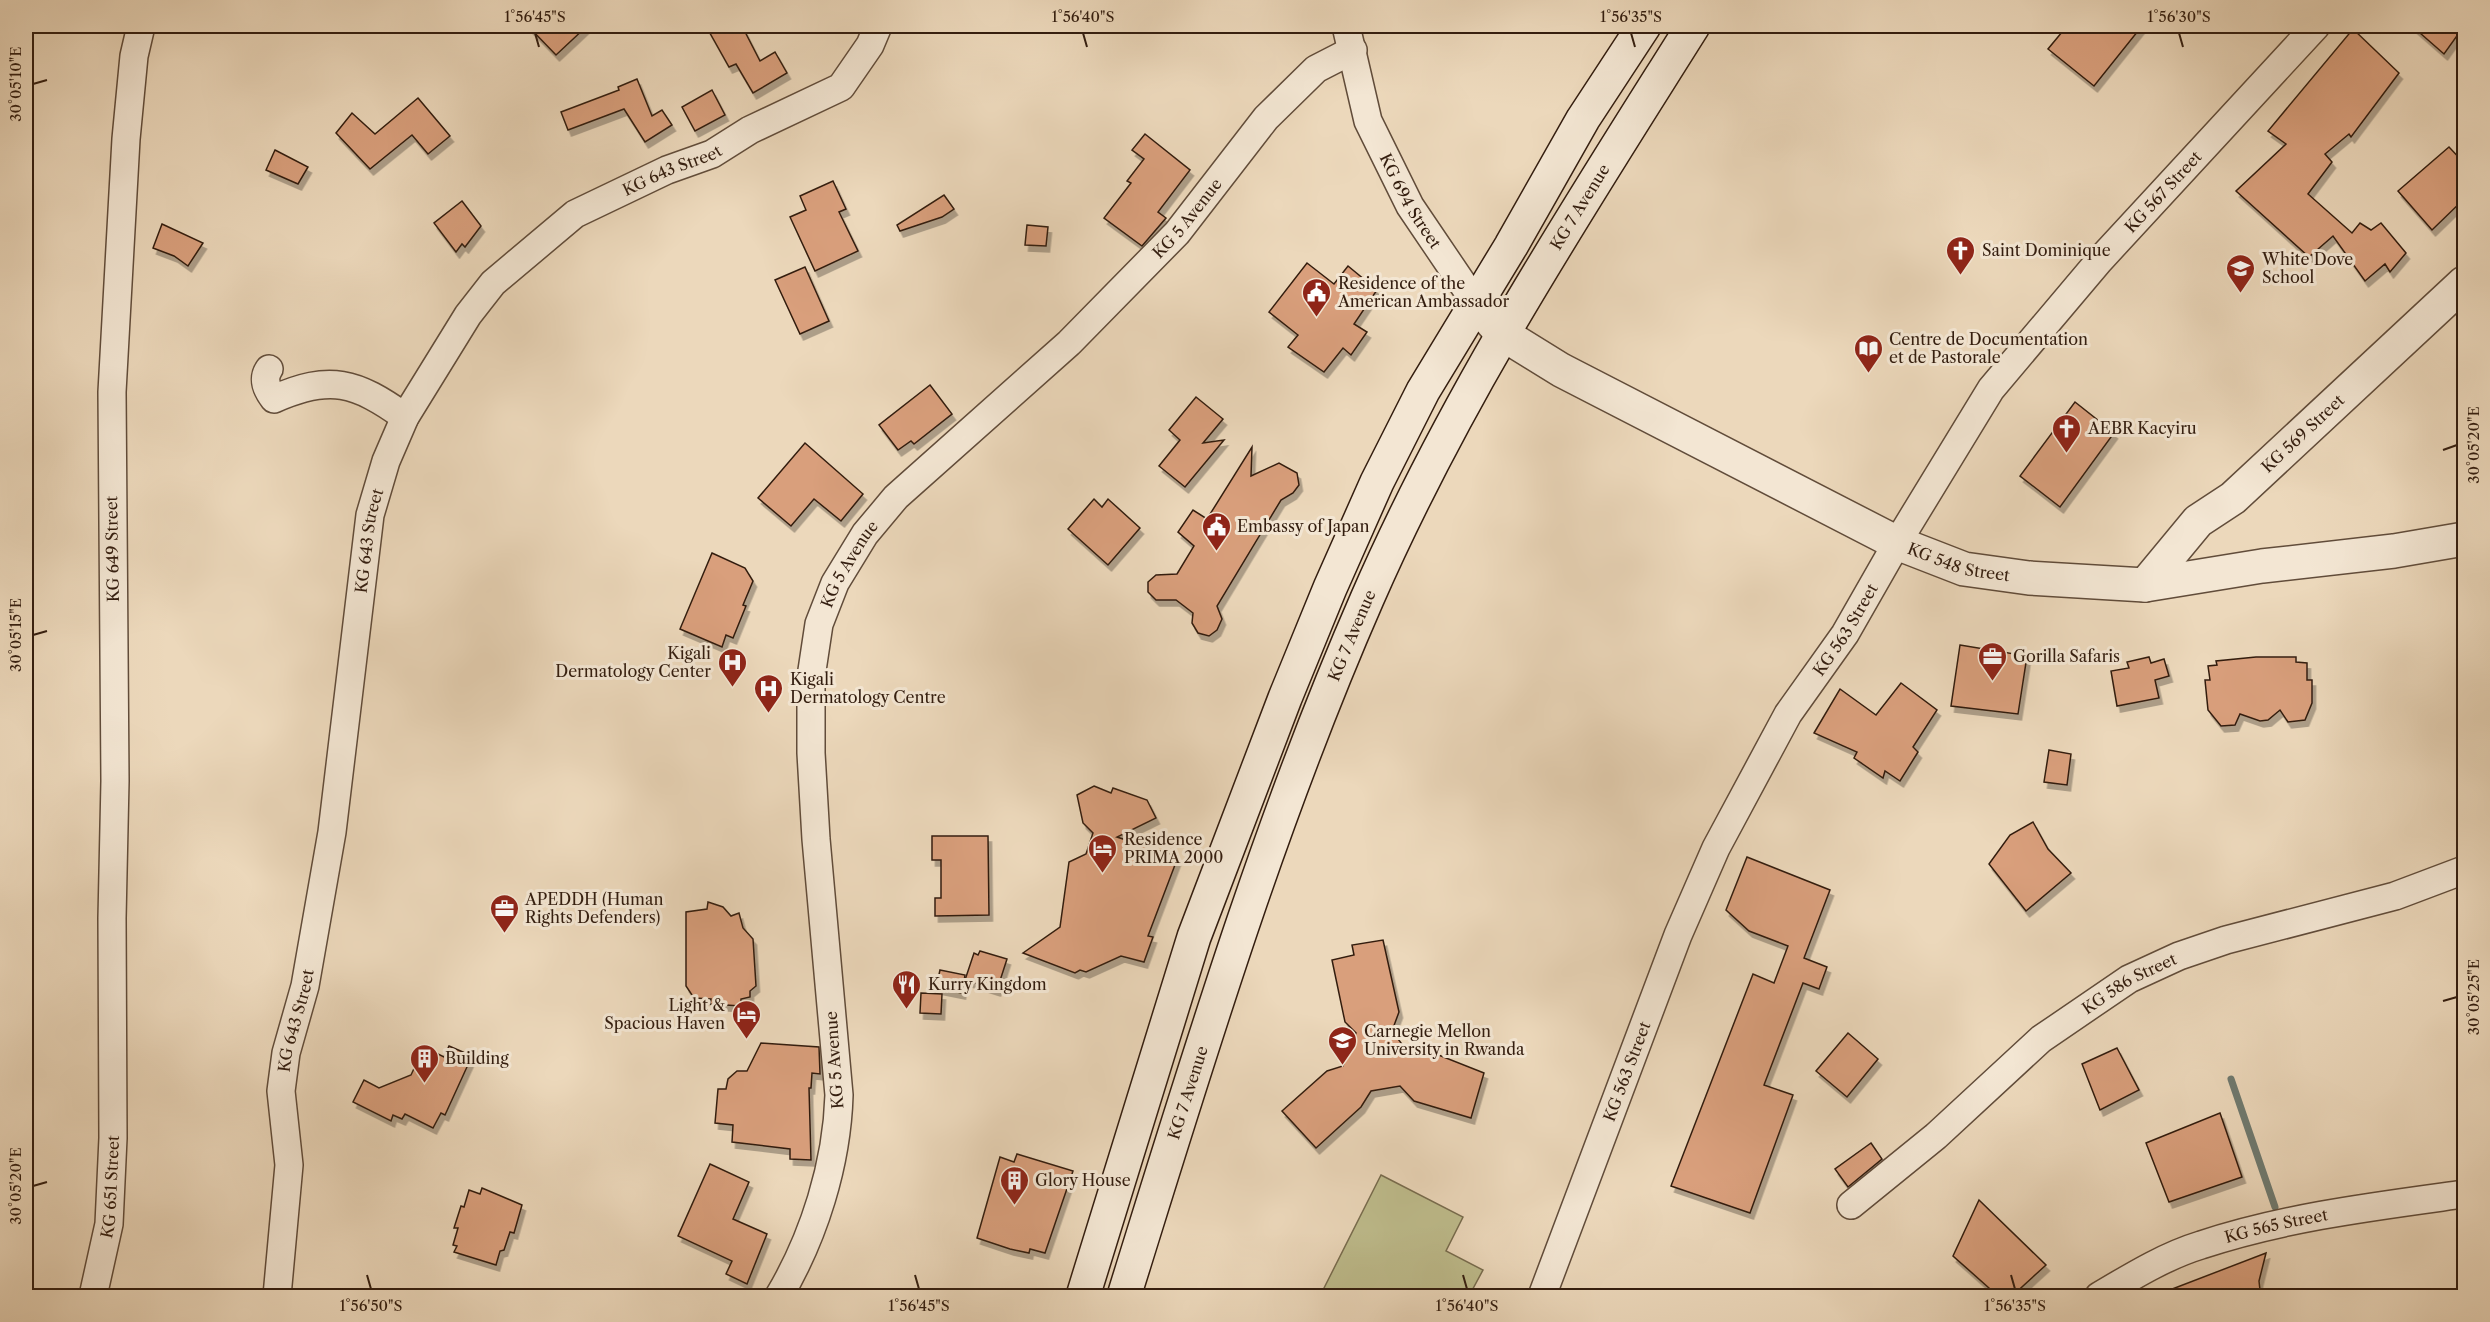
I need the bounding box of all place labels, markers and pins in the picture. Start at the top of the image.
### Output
church icon: Saint Dominique [1945,234,1977,276]
place label: Saint Dominique [1982,240,2111,260]
place label: White Dove School [2261,249,2353,287]
school or university icon: White Dove School [2225,252,2257,294]
place label: Residence of the American Ambassador [1337,273,1510,311]
public building icon: Residence of the American Ambassador [1301,276,1333,318]
place label: Centre de Documentation et de Pastorale [1889,329,2088,367]
library icon: Centre de Documentation et de Pastorale [1852,332,1884,374]
church icon: AEBR Kacyiru [2051,412,2083,454]
place label: AEBR Kacyiru [2087,418,2197,438]
public building icon: Embassy of Japan [1200,510,1232,552]
place label: Embassy of Japan [1237,516,1369,536]
office icon: Gorilla Safaris [1976,640,2008,682]
place label: Kigali Dermatology Center [555,643,711,681]
hospital icon: Kigali Dermatology Center [716,646,748,688]
place label: Gorilla Safaris [2013,646,2120,666]
place label: Kigali Dermatology Centre [790,669,946,707]
hospital icon: Kigali Dermatology Centre [753,672,785,714]
place label: Residence PRIMA 2000 [1124,829,1223,867]
hotel icon: Residence PRIMA 2000 [1087,832,1119,874]
place label: APEDDH (Human Rights Defenders) [524,889,663,927]
office icon: APEDDH (Human Rights Defenders) [488,892,520,934]
restaurant icon: Kurry Kingdom [891,968,923,1010]
place label: Kurry Kingdom [928,974,1047,994]
place label: Light & Spacious Haven [604,995,725,1033]
hotel icon: Light & Spacious Haven [730,998,762,1040]
place label: Carnegie Mellon University in Rwanda [1364,1021,1525,1059]
school or university icon: Carnegie Mellon University in Rwanda [1327,1024,1359,1066]
building icon: Building [408,1042,440,1084]
place label: Building [445,1048,509,1068]
building icon: Glory House [998,1164,1030,1206]
place label: Glory House [1035,1170,1131,1190]

